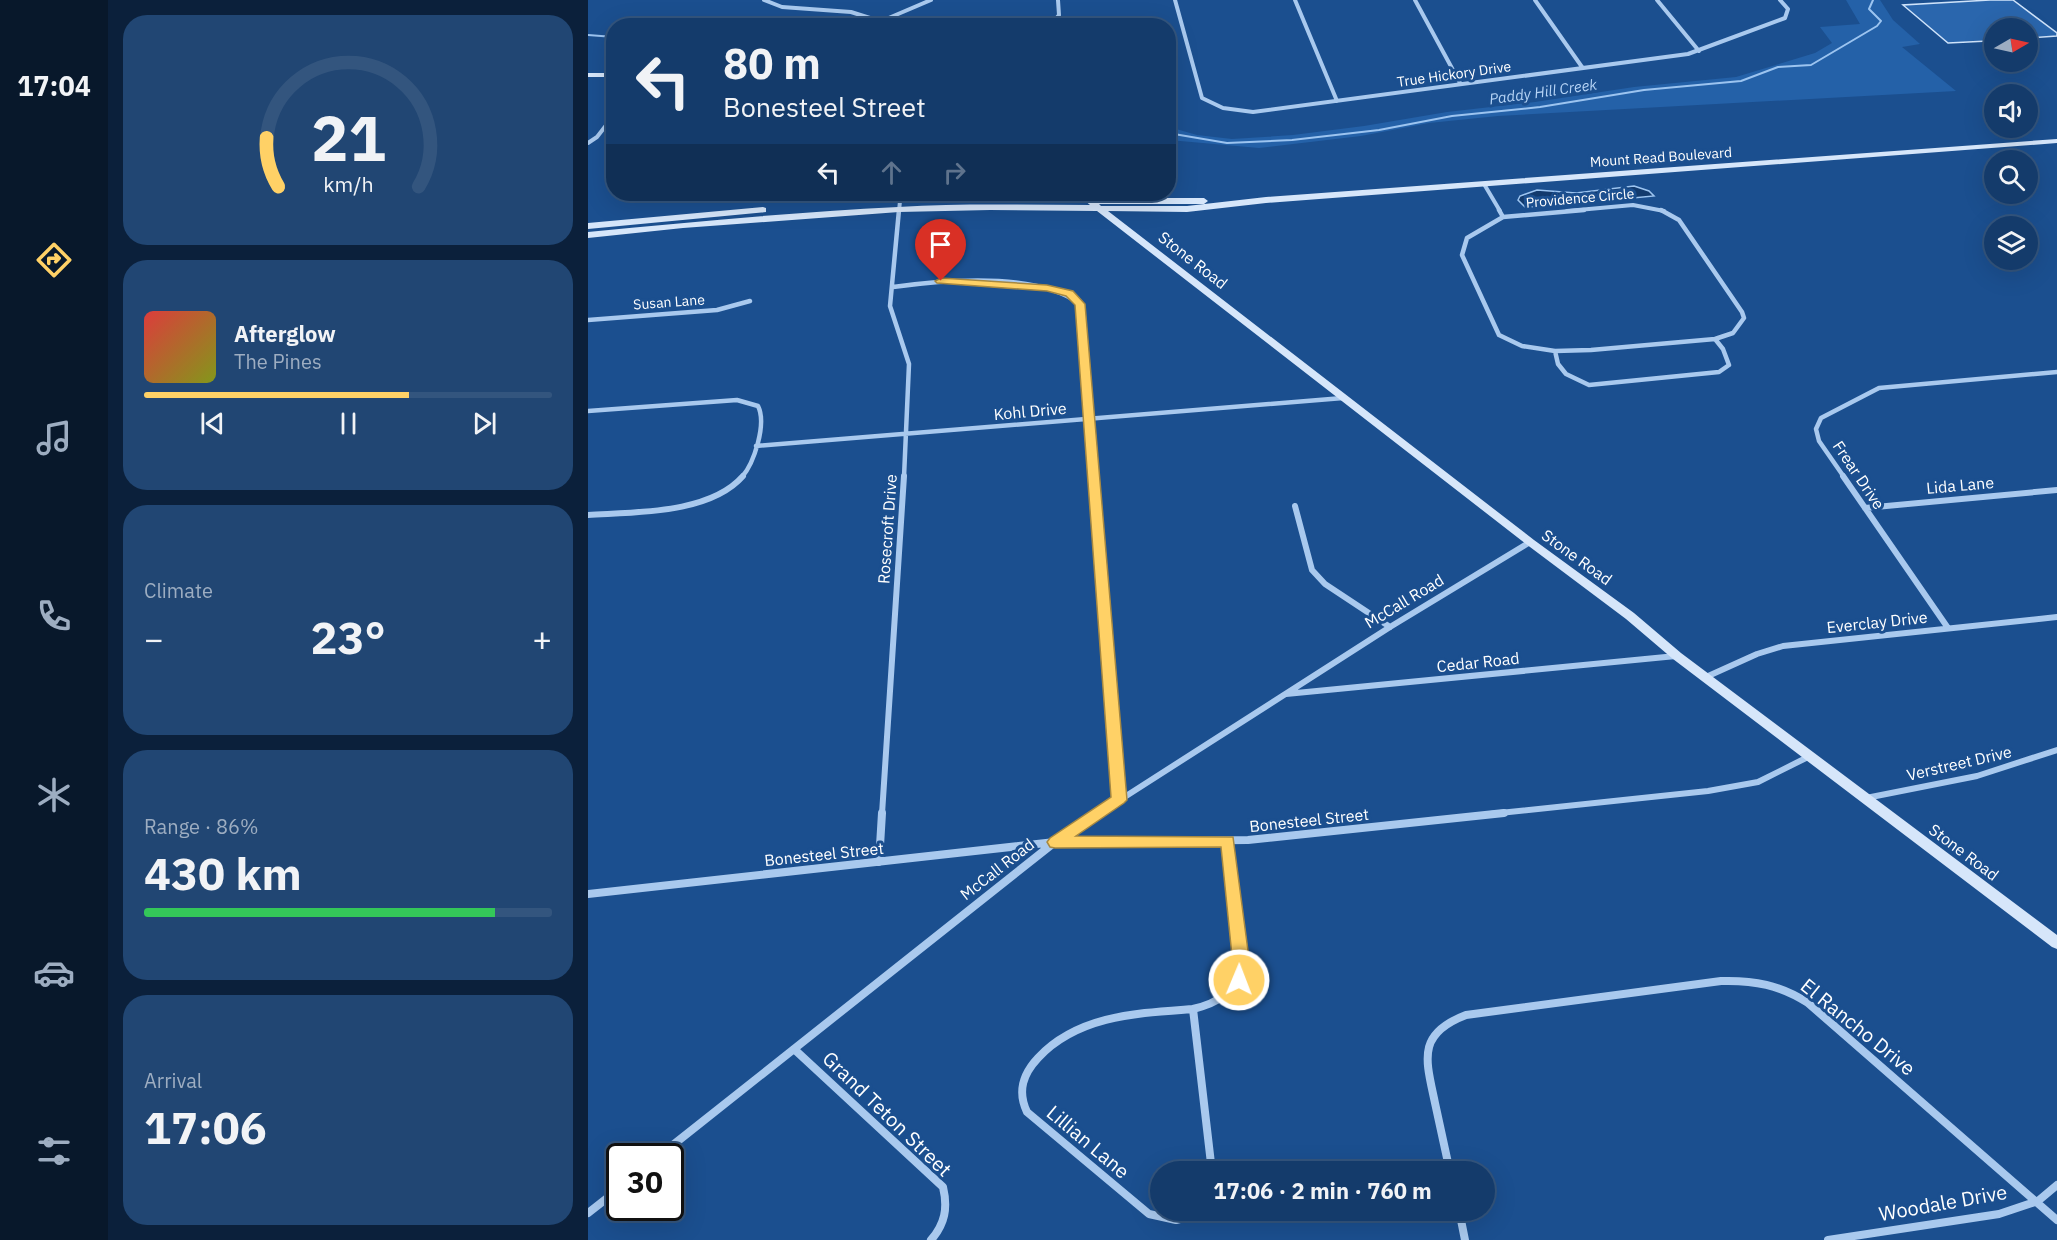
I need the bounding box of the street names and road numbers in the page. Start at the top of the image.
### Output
street label: True Hickory Drive [1396,57,1512,91]
street label: Mount Read Boulevard [1589,143,1733,171]
street label: Providence Circle [1525,184,1635,212]
street label: Stone Road [1154,227,1232,293]
street label: Susan Lane [633,290,706,313]
street label: Kohl Drive [993,398,1067,424]
street label: Frear Drive [1829,437,1889,513]
street label: Lida Lane [1925,472,1995,498]
street label: Rosecroft Drive [873,473,901,585]
street label: Stone Road [1538,525,1616,589]
street label: McCall Road [1361,570,1447,632]
street label: Everclay Drive [1826,607,1929,637]
street label: Cedar Road [1436,648,1520,676]
street label: Verstreet Drive [1905,741,2014,785]
street label: Bonesteel Street [1248,804,1370,836]
street label: Stone Road [1925,819,2003,885]
street label: McCall Road [956,834,1038,904]
street label: Bonesteel Street [763,838,885,870]
street label: El Rancho Drive [1795,972,1921,1081]
street label: Grand Teton Street [817,1045,958,1182]
street label: Lillian Lane [1041,1099,1136,1184]
street label: Woodale Drive [1877,1178,2009,1227]

